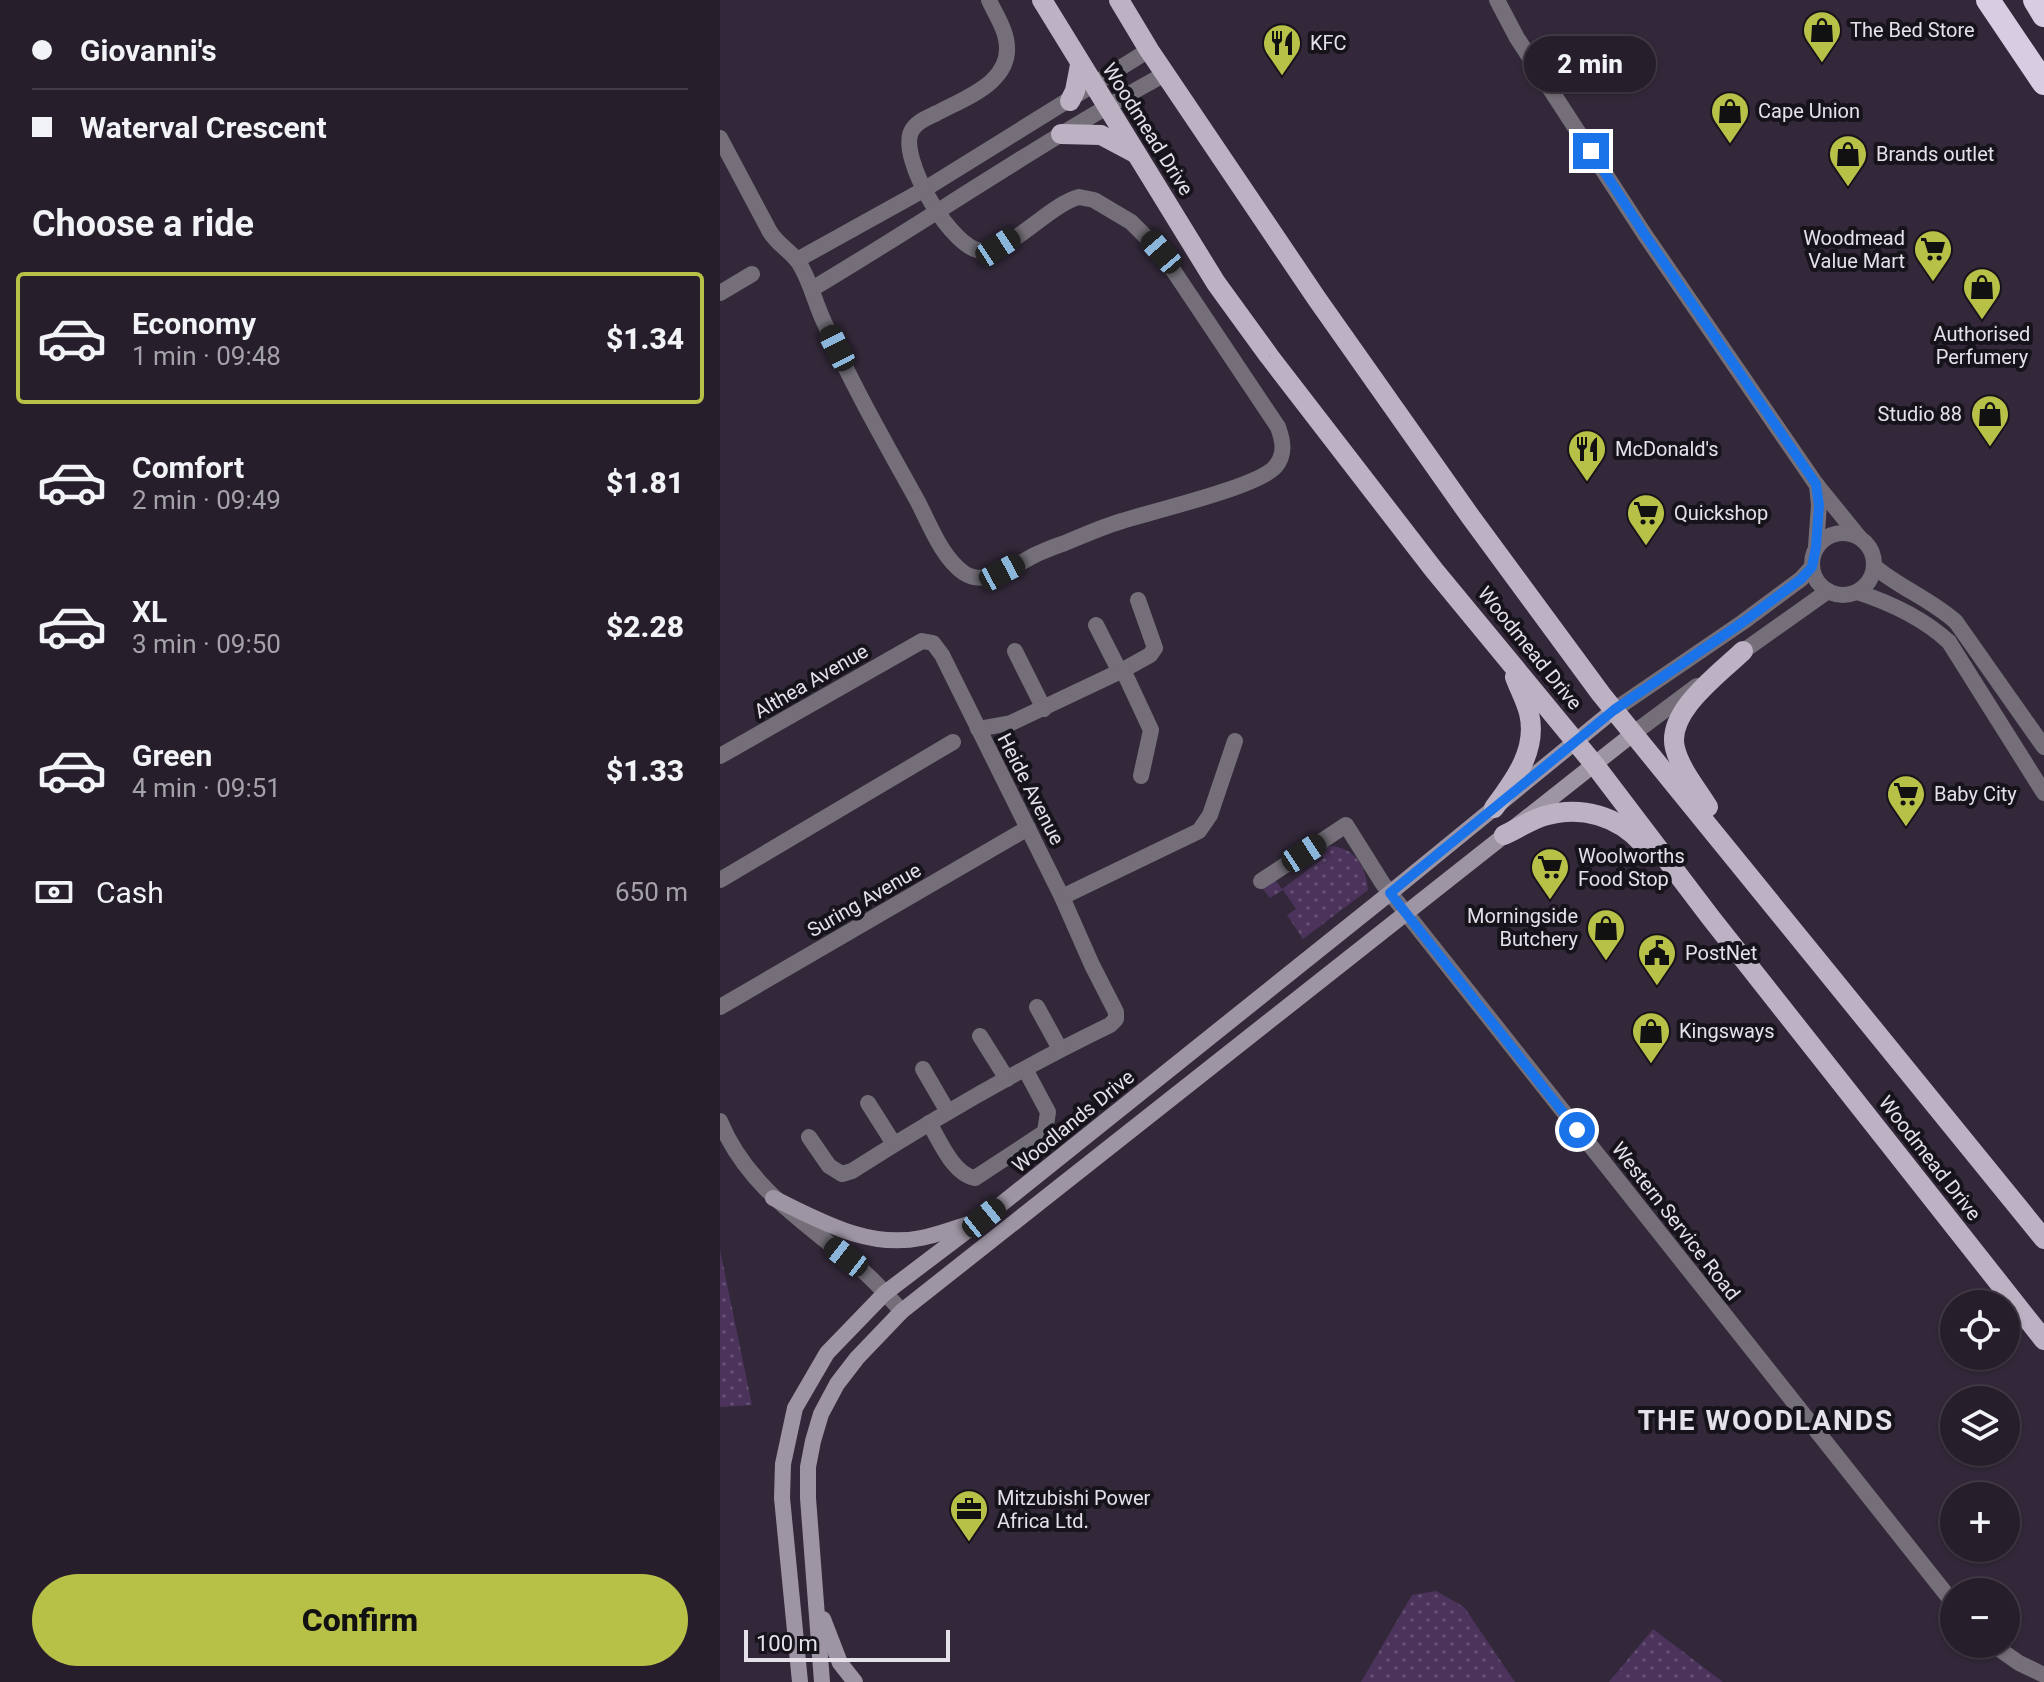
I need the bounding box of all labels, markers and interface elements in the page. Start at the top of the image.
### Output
shop icon: The Bed Store [1801,9,1843,64]
place label: The Bed Store [1850,18,1975,42]
restaurant icon: KFC [1261,22,1303,77]
place label: KFC [1310,31,1347,55]
text: Giovanni's [80,33,217,68]
callout: 2 min [1525,35,1657,91]
text: 2 min [1557,49,1623,79]
street label: Woodmead Drive [1098,58,1198,200]
shop icon: Cape Union [1709,90,1751,145]
place label: Cape Union [1758,99,1860,123]
text: Waterval Crescent [80,110,327,145]
route end [1573,133,1609,169]
shop icon: Brands outlet [1827,133,1869,188]
place label: Brands outlet [1876,142,1994,166]
text: Choose a ride [32,203,254,245]
car [971,224,1025,270]
car [1136,226,1186,278]
place label: Woodmead Value Mart [1803,226,1905,273]
supermarket icon: Woodmead Value Mart [1912,228,1954,283]
shop icon: Authorised Perfumery [1961,266,2003,321]
icon: car [36,302,108,374]
text: Economy [132,306,256,341]
text: $1.34 [606,321,684,356]
car [815,321,859,375]
place label: Authorised Perfumery [1934,322,2030,369]
text: 1 min · 09:48 [132,341,281,371]
shop icon: Studio 88 [1969,393,2011,448]
place label: Studio 88 [1878,402,1962,426]
restaurant icon: McDonald's [1566,428,1608,483]
place label: McDonald's [1615,437,1719,461]
icon: car [36,446,108,518]
text: Comfort [132,450,244,485]
text: $1.81 [606,465,684,500]
text: 2 min · 09:49 [132,485,281,515]
supermarket icon: Quickshop [1625,492,1667,547]
place label: Quickshop [1674,501,1768,525]
car [975,550,1029,594]
street label: Woodmead Drive [1473,581,1587,715]
icon: car [36,590,108,662]
text: XL [132,594,167,629]
text: $2.28 [606,609,684,644]
text: 3 min · 09:50 [132,629,281,659]
street label: Althea Avenue [750,639,872,723]
street label: Heide Avenue [993,729,1069,849]
icon: car [36,734,108,806]
text: Green [132,738,212,773]
text: $1.33 [606,753,684,788]
text: 4 min · 09:51 [132,773,281,803]
supermarket icon: Baby City [1885,773,1927,828]
place label: Baby City [1934,782,2017,806]
car [1277,830,1331,876]
place label: Woolworths Food Stop [1578,844,1685,891]
supermarket icon: Woolworths Food Stop [1529,846,1571,901]
street label: Suring Avenue [803,858,925,942]
icon: cash [32,870,76,914]
text: Cash [96,875,164,910]
text: 650 m [615,877,688,907]
place label: Morningside Butchery [1467,904,1579,951]
shop icon: Morningside Butchery [1585,907,1627,962]
public building icon: PostNet [1636,932,1678,987]
place label: PostNet [1685,941,1757,965]
shop icon: Kingsways [1630,1010,1672,1065]
place label: Kingsways [1679,1019,1775,1043]
street label: Woodlands Drive [1007,1065,1139,1177]
street label: Woodmead Drive [1874,1091,1986,1225]
route start [1559,1112,1595,1148]
street label: Western Service Road [1607,1137,1745,1305]
car [958,1194,1010,1242]
car [820,1233,872,1281]
map controls [1940,1290,2020,1658]
button: locate [1940,1290,2020,1370]
button: layers [1940,1386,2020,1466]
district label: THE WOODLANDS [1638,1404,1894,1437]
button: + [1940,1482,2020,1562]
place label: Mitzubishi Power Africa Ltd. [997,1486,1151,1533]
office icon: Mitzubishi Power Africa Ltd. [948,1488,990,1543]
button: Confirm [32,1574,688,1666]
button: − [1940,1578,2020,1658]
scale bar [744,1626,950,1662]
text: 100 m [756,1631,818,1656]

